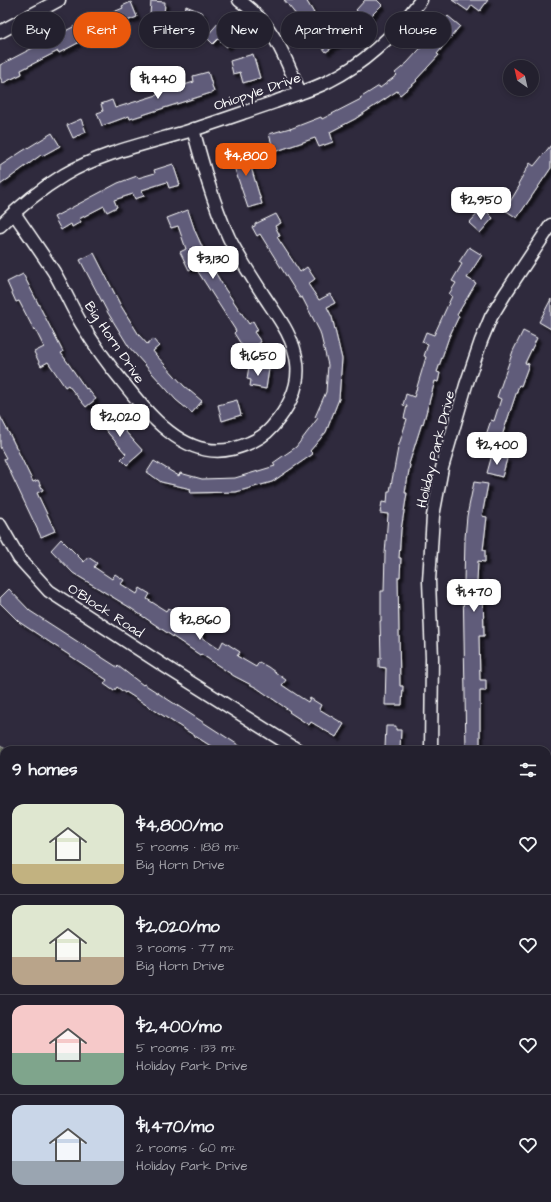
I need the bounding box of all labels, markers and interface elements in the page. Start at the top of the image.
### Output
chip: Buy [12,12,65,48]
chip: Rent [73,12,131,48]
chip: Filters [139,12,209,48]
chip: New [217,12,273,48]
chip: Apartment [281,12,377,48]
chip: House [385,12,451,48]
north arrow [503,60,539,96]
map controls [503,60,539,96]
pin: $1,440 [125,66,191,100]
street label: Ohiopyle Drive [211,68,304,116]
text: $1,440 [139,70,177,88]
pin: $4,800 [213,143,279,177]
text: $4,800 [224,147,268,165]
pin: $2,950 [448,187,514,221]
text: $2,950 [460,191,502,209]
pin: $3,130 [180,246,246,280]
text: $3,130 [197,250,229,268]
street label: Big Horn Drive [79,297,149,388]
pin: $1,650 [225,343,291,377]
text: $1,650 [240,347,276,365]
street label: Holiday Park Drive [412,388,460,510]
pin: $2,020 [87,404,153,438]
text: $2,020 [100,408,140,426]
pin: $2,400 [464,432,530,466]
text: $2,400 [476,436,518,454]
street label: O'Block Road [64,579,147,643]
pin: $1,470 [441,579,507,613]
text: $1,470 [456,583,492,601]
pin: $2,860 [167,607,233,641]
text: $2,860 [179,611,221,629]
text: 9 homes [12,758,77,782]
icon: filters [517,759,539,781]
text: $4,800/mo [136,814,223,838]
icon: home [44,820,92,868]
icon: heart [517,833,539,855]
text: 5 rooms · 188 m² [136,838,240,856]
text: Big Horn Drive [136,856,225,874]
text: $2,020/mo [136,915,220,939]
icon: home [44,921,92,969]
icon: heart [517,934,539,956]
text: 3 rooms · 77 m² [136,939,235,957]
text: Big Horn Drive [136,957,225,975]
text: $2,400/mo [136,1015,222,1039]
icon: home [44,1021,92,1069]
icon: heart [517,1034,539,1056]
text: 5 rooms · 133 m² [136,1039,236,1057]
text: Holiday Park Drive [136,1057,247,1075]
text: $1,470/mo [136,1115,214,1139]
icon: home [44,1121,92,1169]
icon: heart [517,1134,539,1156]
text: 2 rooms · 60 m² [136,1139,236,1157]
text: Holiday Park Drive [136,1157,247,1175]

